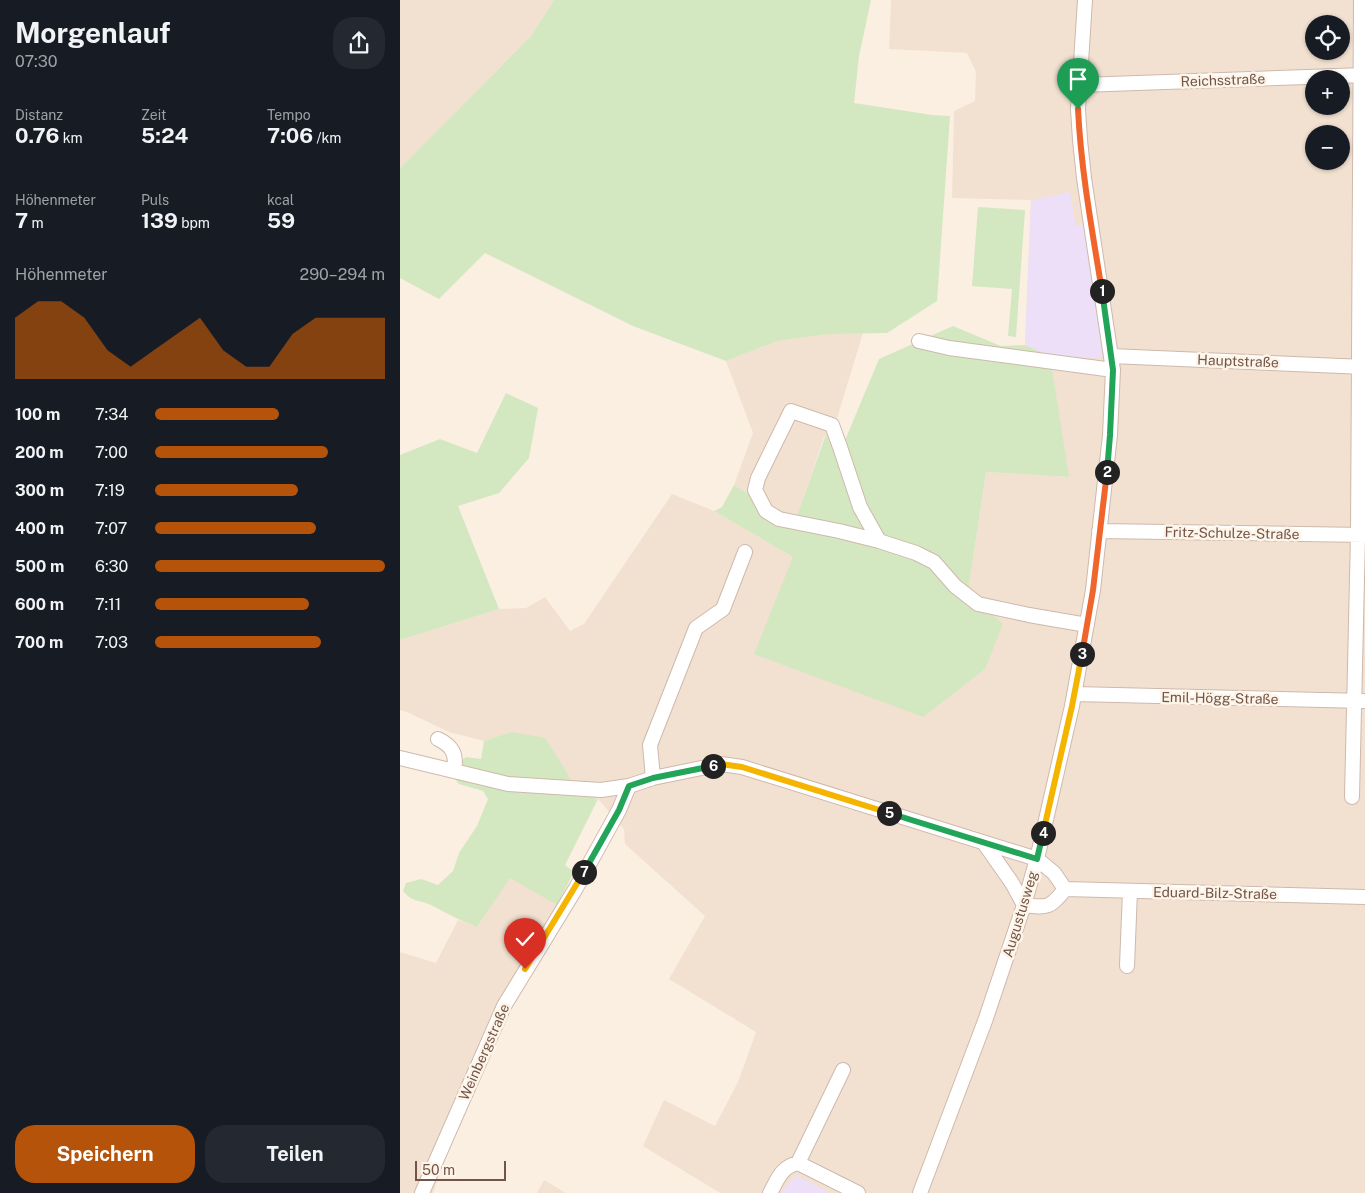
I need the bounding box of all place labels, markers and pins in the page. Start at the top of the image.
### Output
pin [1057,58,1099,109]
pin: 1 [1090,278,1114,304]
pin: 2 [1094,460,1120,484]
pin: 3 [1070,642,1094,666]
pin: 6 [700,754,726,778]
pin: 5 [876,800,902,826]
pin: 4 [1030,820,1056,846]
pin: 7 [572,860,596,884]
pin [504,918,546,969]

